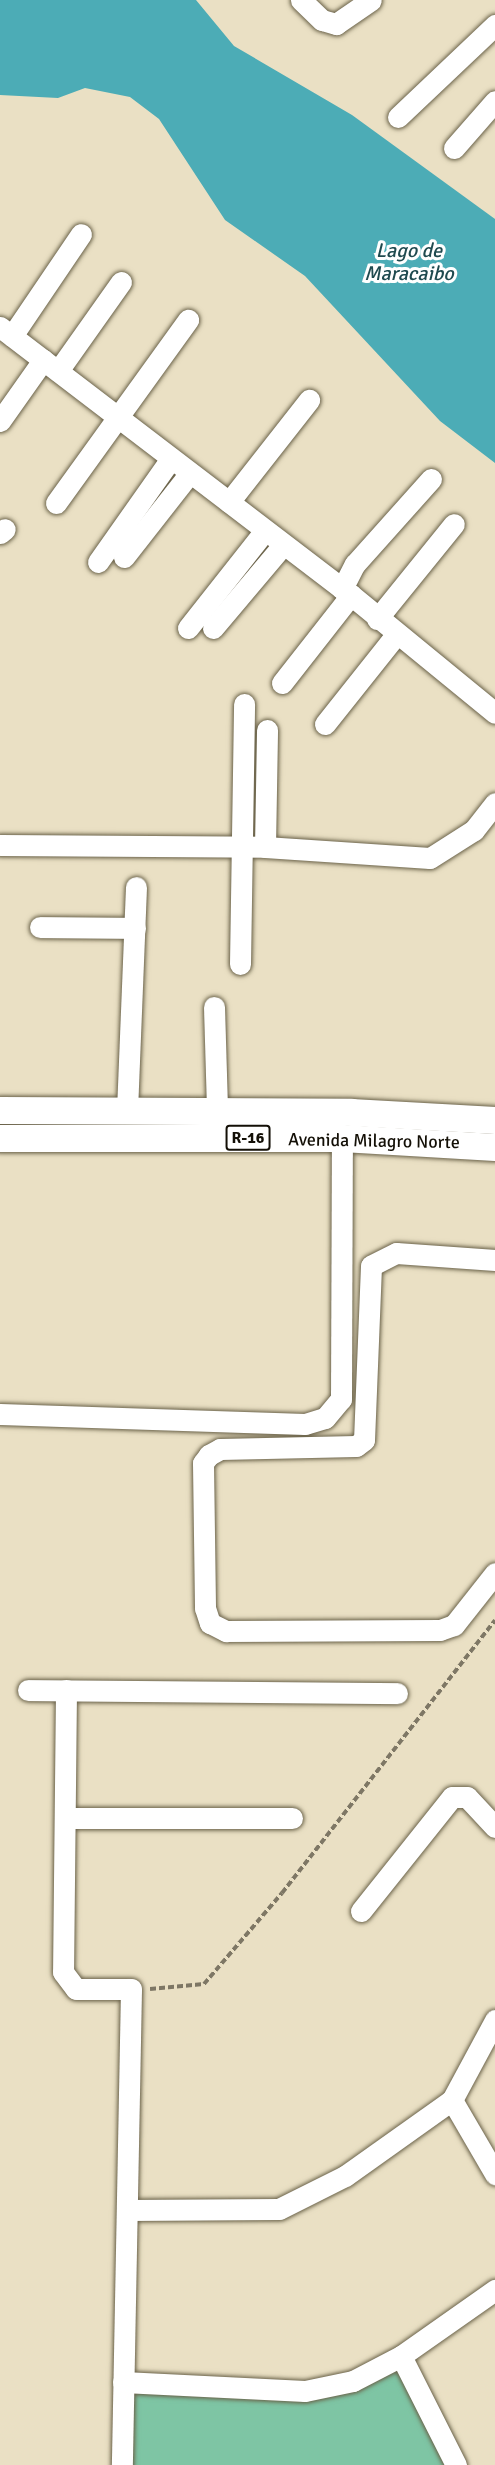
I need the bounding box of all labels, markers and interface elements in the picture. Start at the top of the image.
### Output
water label: Lago de Maracaibo [364,238,454,285]
road number: R-16 [226,1125,270,1151]
street label: Avenida Milagro Norte [288,1129,460,1153]

